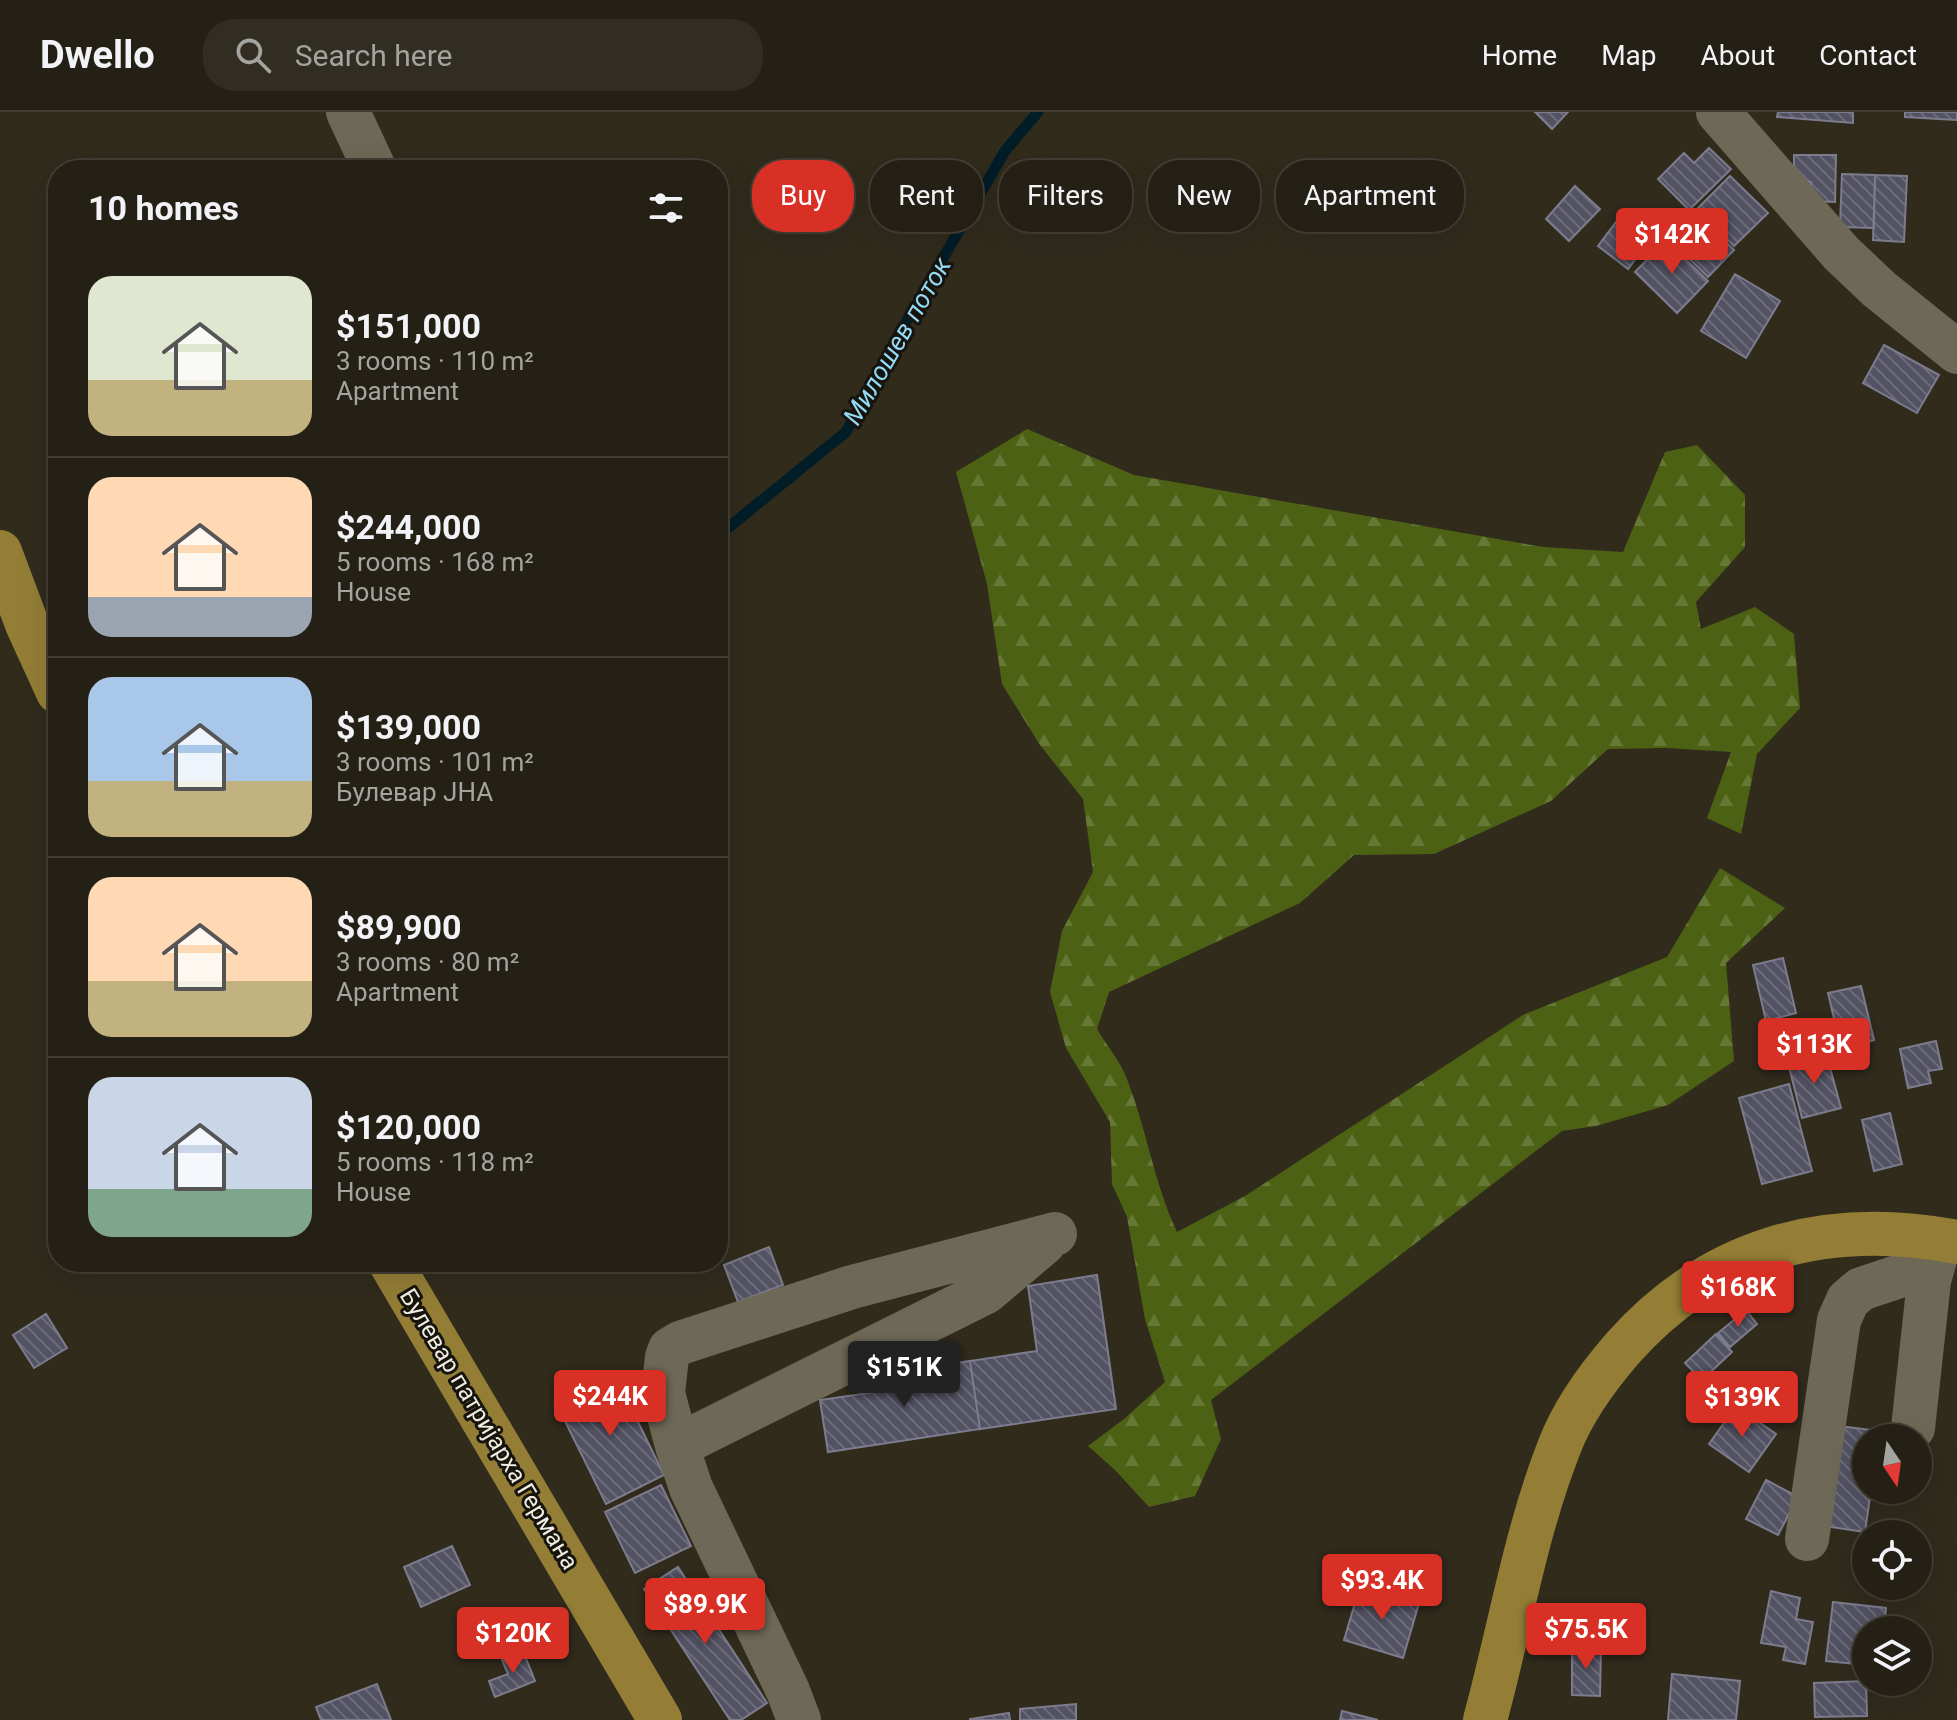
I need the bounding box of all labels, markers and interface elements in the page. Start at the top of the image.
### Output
search box [203,19,763,91]
text: Dwello [40,33,155,77]
icon: search [231,33,275,77]
text: Search here [295,38,453,73]
text: Home [1482,39,1557,72]
text: Map [1601,39,1657,72]
text: About [1701,39,1775,72]
text: Contact [1819,39,1917,72]
chip: Buy [752,160,854,232]
chip: Rent [870,160,983,232]
chip: Filters [999,160,1132,232]
chip: New [1148,160,1260,232]
chip: Apartment [1276,160,1464,232]
icon: filters [644,186,688,230]
text: 10 homes [88,188,239,228]
pin: $142K [1616,208,1728,276]
text: $142K [1634,219,1710,249]
water label: Милошев поток [837,251,958,430]
text: $151,000 [336,306,481,346]
icon: home [152,308,248,404]
text: 3 rooms · 110 m² [336,346,534,376]
text: Apartment [336,376,459,406]
text: $244,000 [336,507,481,547]
icon: home [152,509,248,605]
text: 5 rooms · 168 m² [336,547,534,577]
text: House [336,577,411,607]
text: $139,000 [336,707,481,747]
icon: home [152,709,248,805]
text: 3 rooms · 101 m² [336,747,534,777]
text: Булевар ЈНА [336,777,493,807]
text: $89,900 [336,907,461,947]
icon: home [152,909,248,1005]
text: 3 rooms · 80 m² [336,947,519,977]
text: Apartment [336,977,459,1007]
pin: $113K [1758,1018,1870,1086]
text: $113K [1776,1029,1852,1059]
text: $120,000 [336,1107,481,1147]
icon: home [152,1109,248,1205]
text: 5 rooms · 118 m² [336,1147,534,1177]
text: House [336,1177,411,1207]
pin: $168K [1682,1261,1794,1329]
text: $168K [1700,1272,1776,1302]
street label: Булевар патријарха Германа [394,1284,584,1574]
pin: $151K [848,1341,960,1409]
text: $151K [866,1352,942,1382]
pin: $244K [554,1370,666,1438]
pin: $139K [1686,1371,1798,1439]
text: $244K [572,1381,648,1411]
text: $139K [1704,1382,1780,1412]
north arrow [1852,1424,1932,1504]
map controls [1852,1424,1932,1696]
button: locate [1852,1520,1932,1600]
pin: $93.4K [1317,1554,1447,1622]
text: $93.4K [1340,1565,1424,1595]
pin: $89.9K [640,1578,770,1646]
text: $89.9K [663,1589,747,1619]
pin: $75.5K [1521,1603,1651,1671]
pin: $120K [457,1607,569,1675]
text: $75.5K [1544,1614,1628,1644]
button: layers [1852,1616,1932,1696]
text: $120K [475,1618,551,1648]

